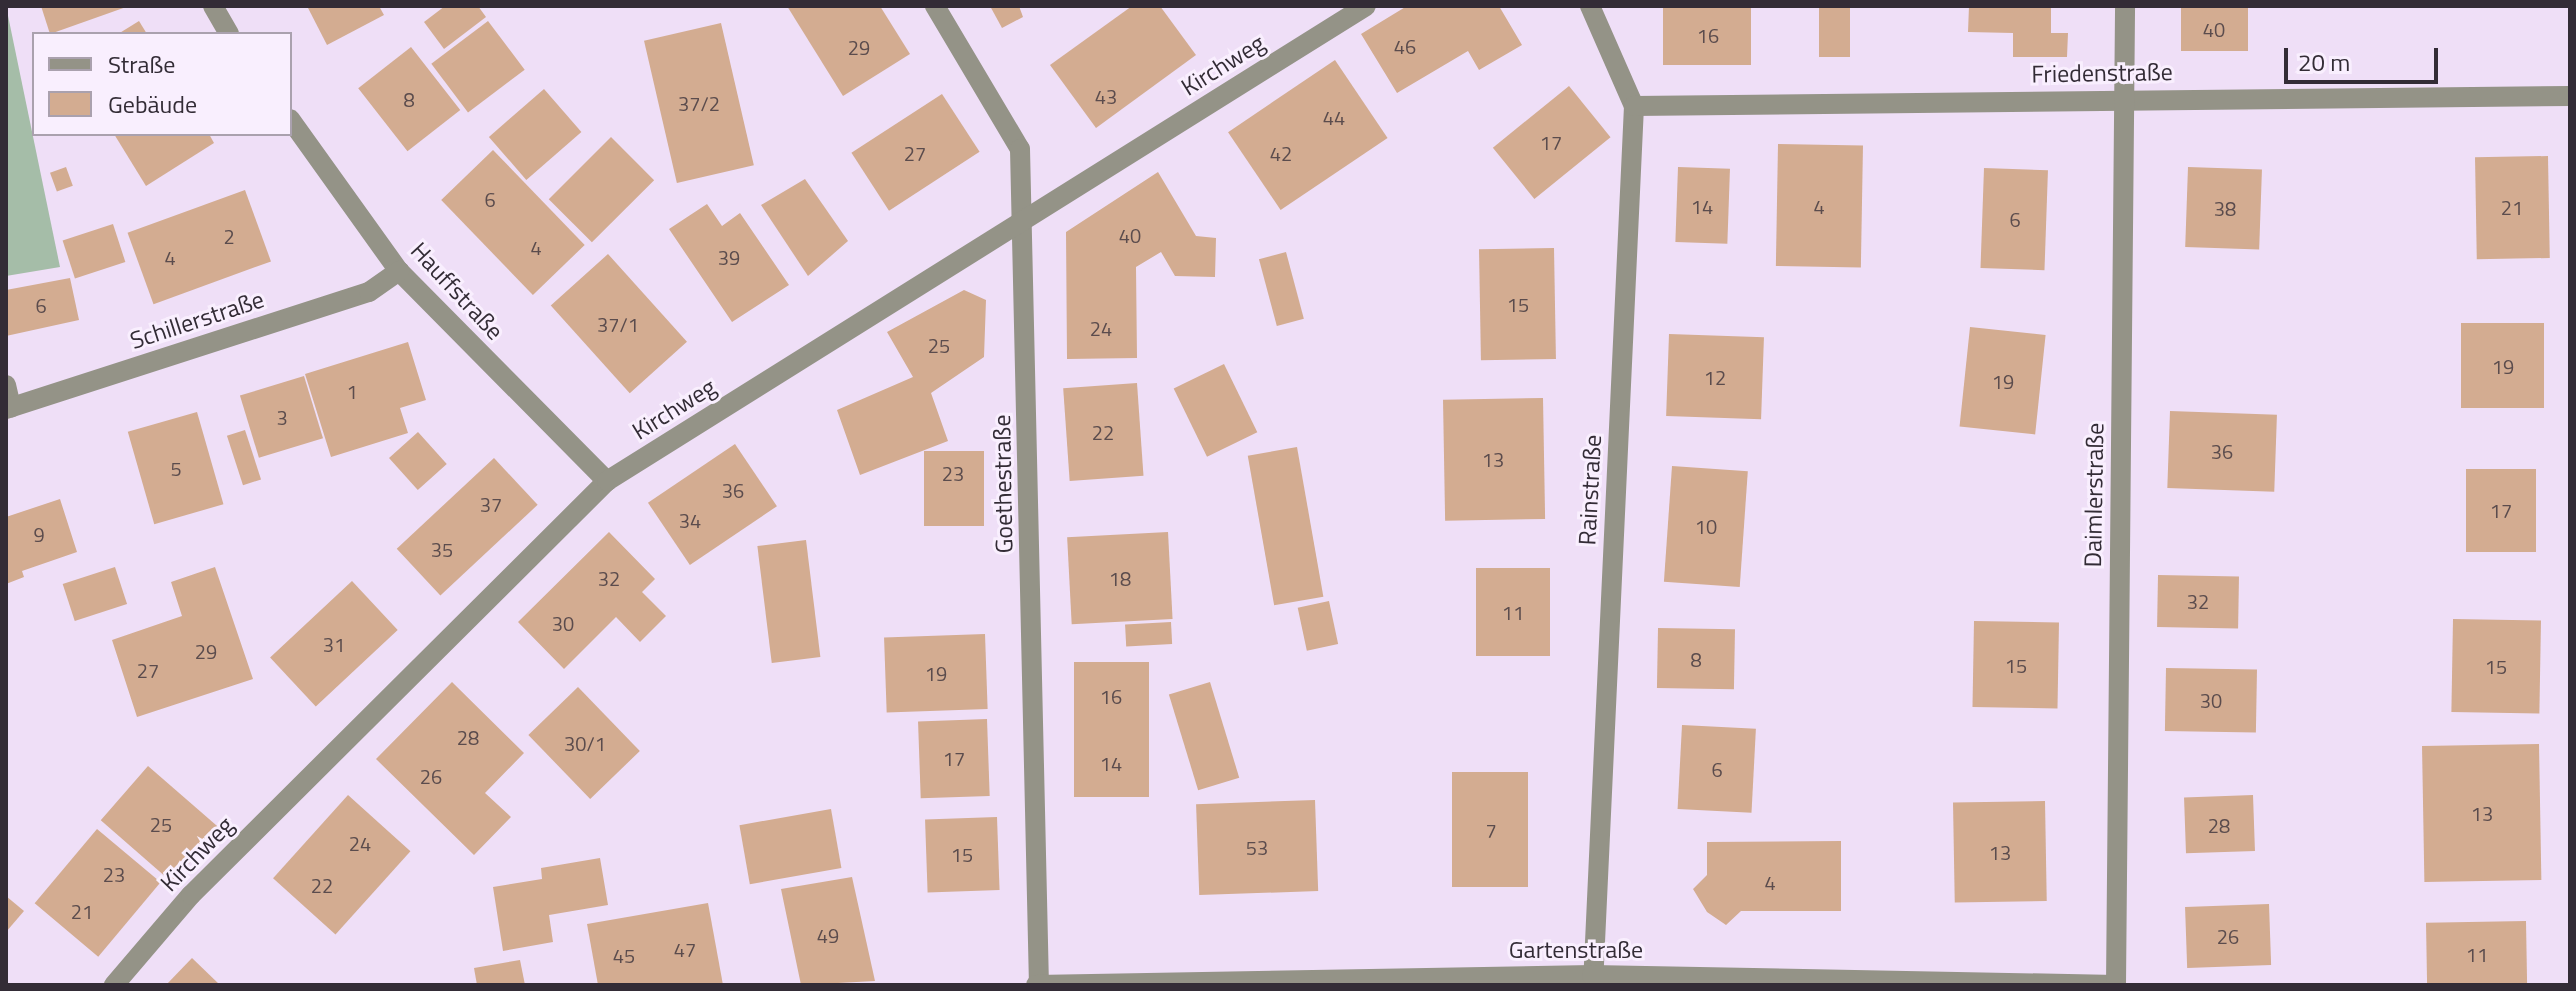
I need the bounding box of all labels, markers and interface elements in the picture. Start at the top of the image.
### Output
house number: 40 [2203,17,2225,41]
house number: 16 [1697,23,1719,47]
street label: Kirchweg [1176,28,1270,102]
legend [32,32,292,136]
scale bar [2288,32,2442,82]
house number: 46 [1394,34,1416,58]
house number: 29 [848,35,870,59]
text: 20 m [2298,44,2350,80]
text: Straße [108,46,175,82]
street label: Friedenstraße [2031,57,2173,89]
house number: 43 [1095,84,1117,108]
text: Gebäude [108,86,197,122]
house number: 8 [403,87,415,111]
house number: 37/2 [678,91,720,115]
house number: 44 [1323,105,1345,129]
house number: 17 [1540,130,1562,154]
house number: 27 [904,141,926,165]
house number: 42 [1270,141,1292,165]
house number: 6 [484,187,496,211]
house number: 14 [1691,194,1713,218]
house number: 4 [1813,194,1825,218]
house number: 21 [2501,195,2523,219]
house number: 38 [2214,196,2236,220]
house number: 6 [2009,207,2021,231]
house number: 40 [1119,223,1141,247]
house number: 2 [223,224,235,248]
house number: 4 [530,235,542,259]
street label: Hauffstraße [405,236,509,346]
house number: 4 [164,245,176,269]
house number: 39 [718,245,740,269]
street label: Schillerstraße [126,285,268,355]
house number: 15 [1507,292,1529,316]
house number: 6 [35,293,47,317]
house number: 37/1 [597,312,639,336]
house number: 24 [1090,316,1112,340]
house number: 25 [928,333,950,357]
house number: 19 [2492,354,2514,378]
house number: 12 [1704,365,1726,389]
house number: 19 [1992,369,2014,393]
street label: Kirchweg [627,372,721,446]
house number: 1 [346,379,358,403]
house number: 3 [276,405,288,429]
street label: Goethestraße [987,414,1019,554]
house number: 22 [1092,420,1114,444]
street label: Daimlerstraße [2078,422,2110,568]
street label: Rainstraße [1573,434,1607,546]
house number: 36 [2211,439,2233,463]
house number: 13 [1482,447,1504,471]
house number: 5 [170,456,182,480]
house number: 23 [942,461,964,485]
house number: 36 [722,478,744,502]
house number: 37 [480,492,502,516]
house number: 17 [2490,498,2512,522]
house number: 34 [679,508,701,532]
house number: 10 [1695,514,1717,538]
house number: 9 [33,522,45,546]
house number: 35 [431,537,453,561]
house number: 32 [598,566,620,590]
house number: 18 [1109,566,1131,590]
house number: 32 [2187,589,2209,613]
house number: 11 [1502,600,1524,624]
house number: 30 [552,611,574,635]
house number: 31 [323,632,345,656]
house number: 29 [195,639,217,663]
house number: 8 [1690,647,1702,671]
house number: 15 [2005,653,2027,677]
house number: 15 [2485,654,2507,678]
house number: 27 [137,658,159,682]
house number: 19 [925,661,947,685]
house number: 16 [1100,684,1122,708]
house number: 30 [2200,688,2222,712]
house number: 28 [457,725,479,749]
house number: 30/1 [564,731,606,755]
house number: 17 [943,746,965,770]
house number: 14 [1100,751,1122,775]
house number: 6 [1711,757,1723,781]
house number: 26 [420,764,442,788]
house number: 13 [2471,801,2493,825]
street label: Kirchweg [154,811,240,897]
house number: 25 [150,812,172,836]
house number: 28 [2208,813,2230,837]
house number: 7 [1485,818,1497,842]
house number: 24 [349,831,371,855]
house number: 53 [1246,835,1268,859]
house number: 13 [1989,840,2011,864]
house number: 15 [951,842,973,866]
house number: 23 [103,862,125,886]
house number: 4 [1764,870,1776,894]
house number: 22 [311,873,333,897]
house number: 21 [71,899,93,923]
house number: 49 [817,923,839,947]
house number: 26 [2217,924,2239,948]
street label: Gartenstraße [1509,936,1643,964]
house number: 47 [674,937,696,961]
house number: 11 [2466,942,2488,966]
house number: 45 [613,943,635,967]

